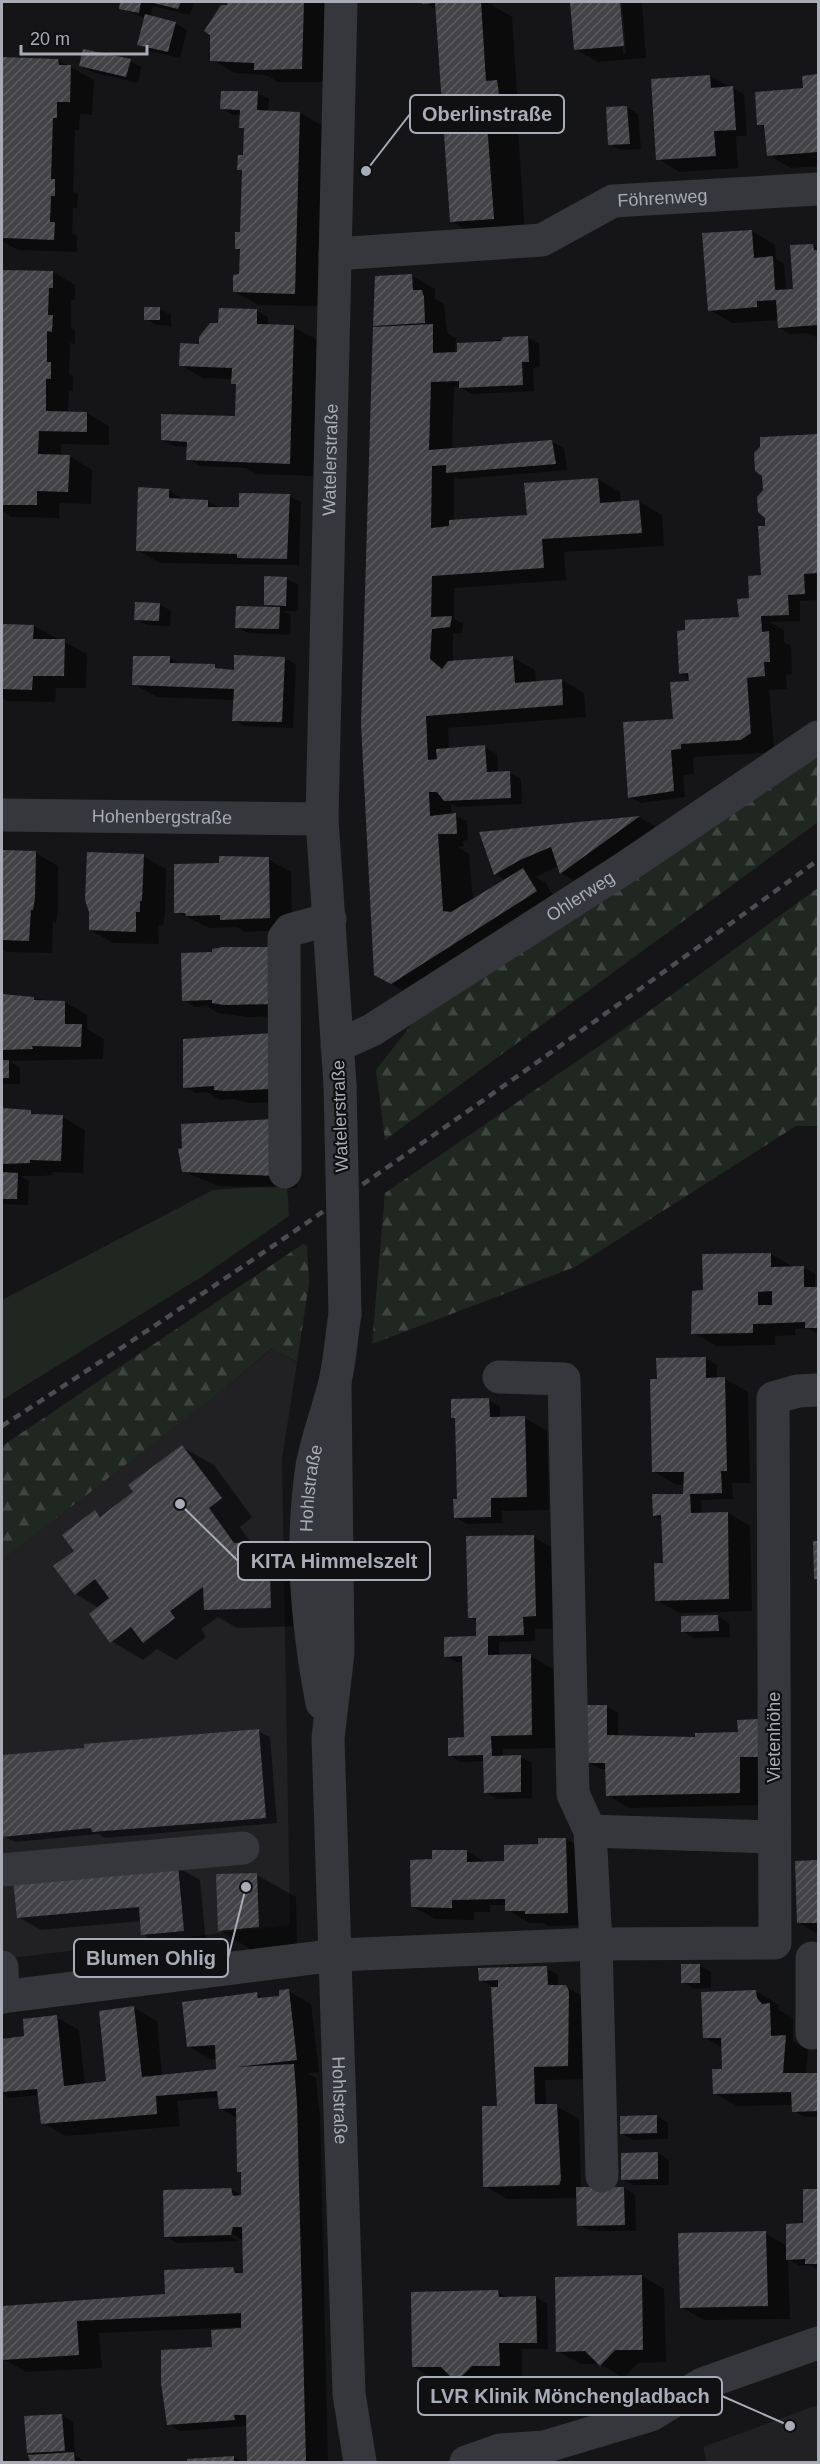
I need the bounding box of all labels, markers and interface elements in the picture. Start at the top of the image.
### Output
scale bar [21,18,147,56]
text: 20 m [30,29,70,49]
callout: Oberlinstraße [410,95,564,133]
text: Oberlinstraße [422,103,552,125]
street label: Föhrenweg [617,185,708,211]
street label: Watelerstraße [319,403,342,516]
street label: Hohenbergstraße [92,806,232,828]
street label: Ohlerweg [543,867,618,926]
street label: Watelerstraße [328,1060,352,1172]
street label: Hohlstraße [296,1442,327,1533]
callout: KITA Himmelszelt [238,1542,430,1580]
text: KITA Himmelszelt [251,1550,418,1572]
street label: Vietenhöhe [764,1692,784,1782]
callout: Blumen Ohlig [74,1939,228,1977]
text: Blumen Ohlig [86,1947,216,1969]
street label: Hohlstraße [328,2056,351,2145]
callout: LVR Klinik Mönchengladbach [418,2377,722,2415]
text: LVR Klinik Mönchengladbach [430,2385,710,2407]

